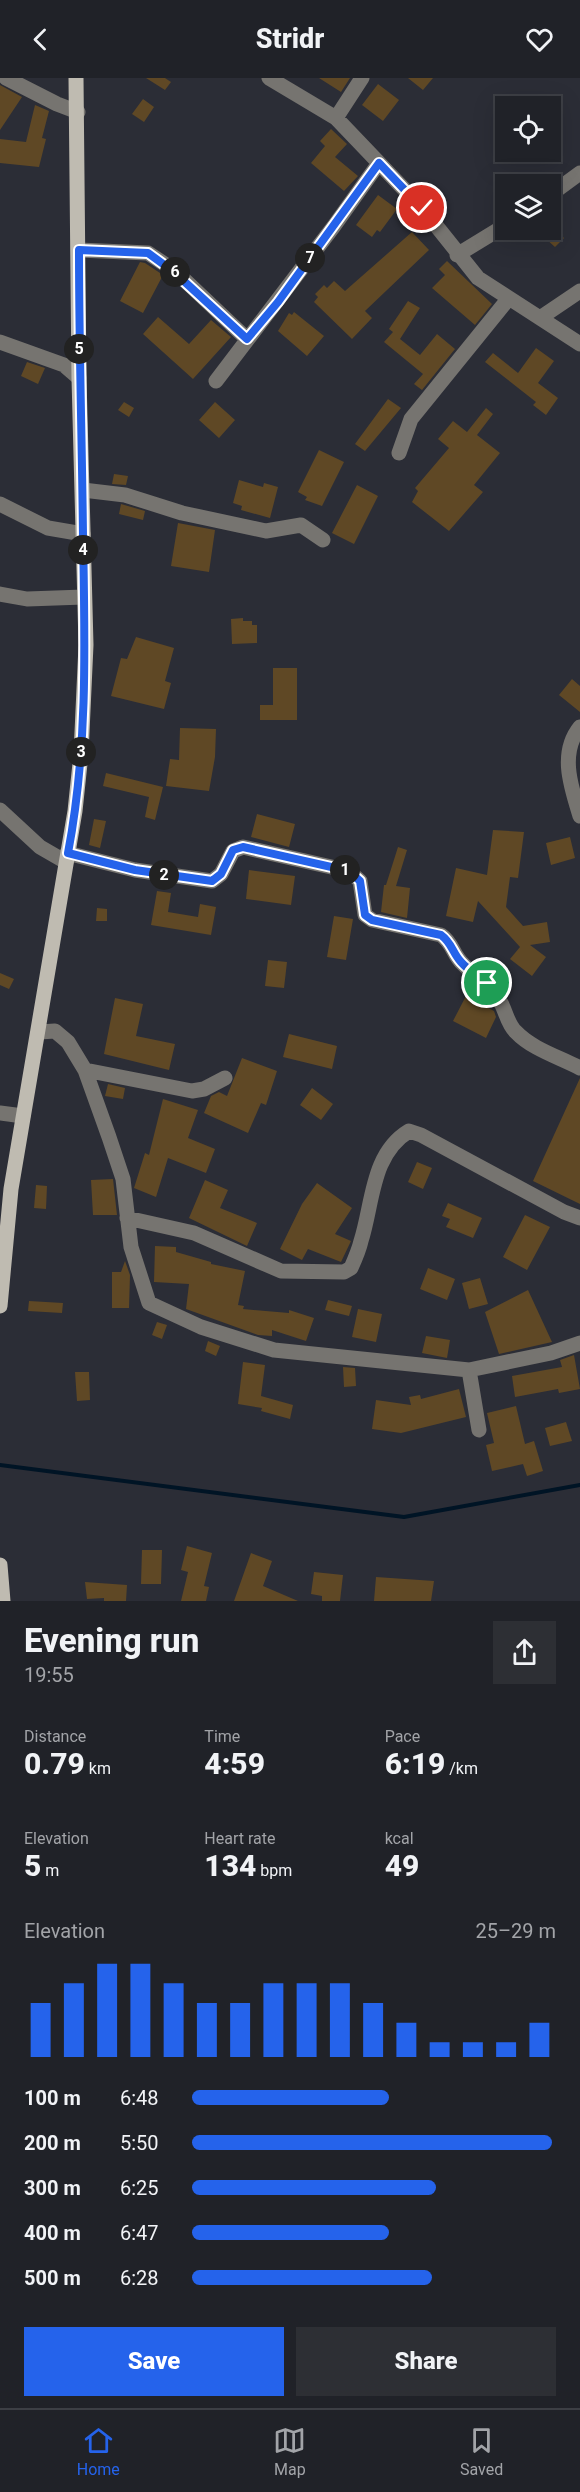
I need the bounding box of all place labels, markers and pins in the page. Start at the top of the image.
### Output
pin [396,182,447,233]
pin: 7 [295,243,325,273]
pin: 6 [160,257,190,287]
pin: 5 [64,334,94,364]
pin: 4 [68,535,98,565]
pin: 3 [66,737,96,767]
pin: 1 [330,855,360,885]
pin: 2 [149,860,179,890]
pin [461,957,512,1008]

